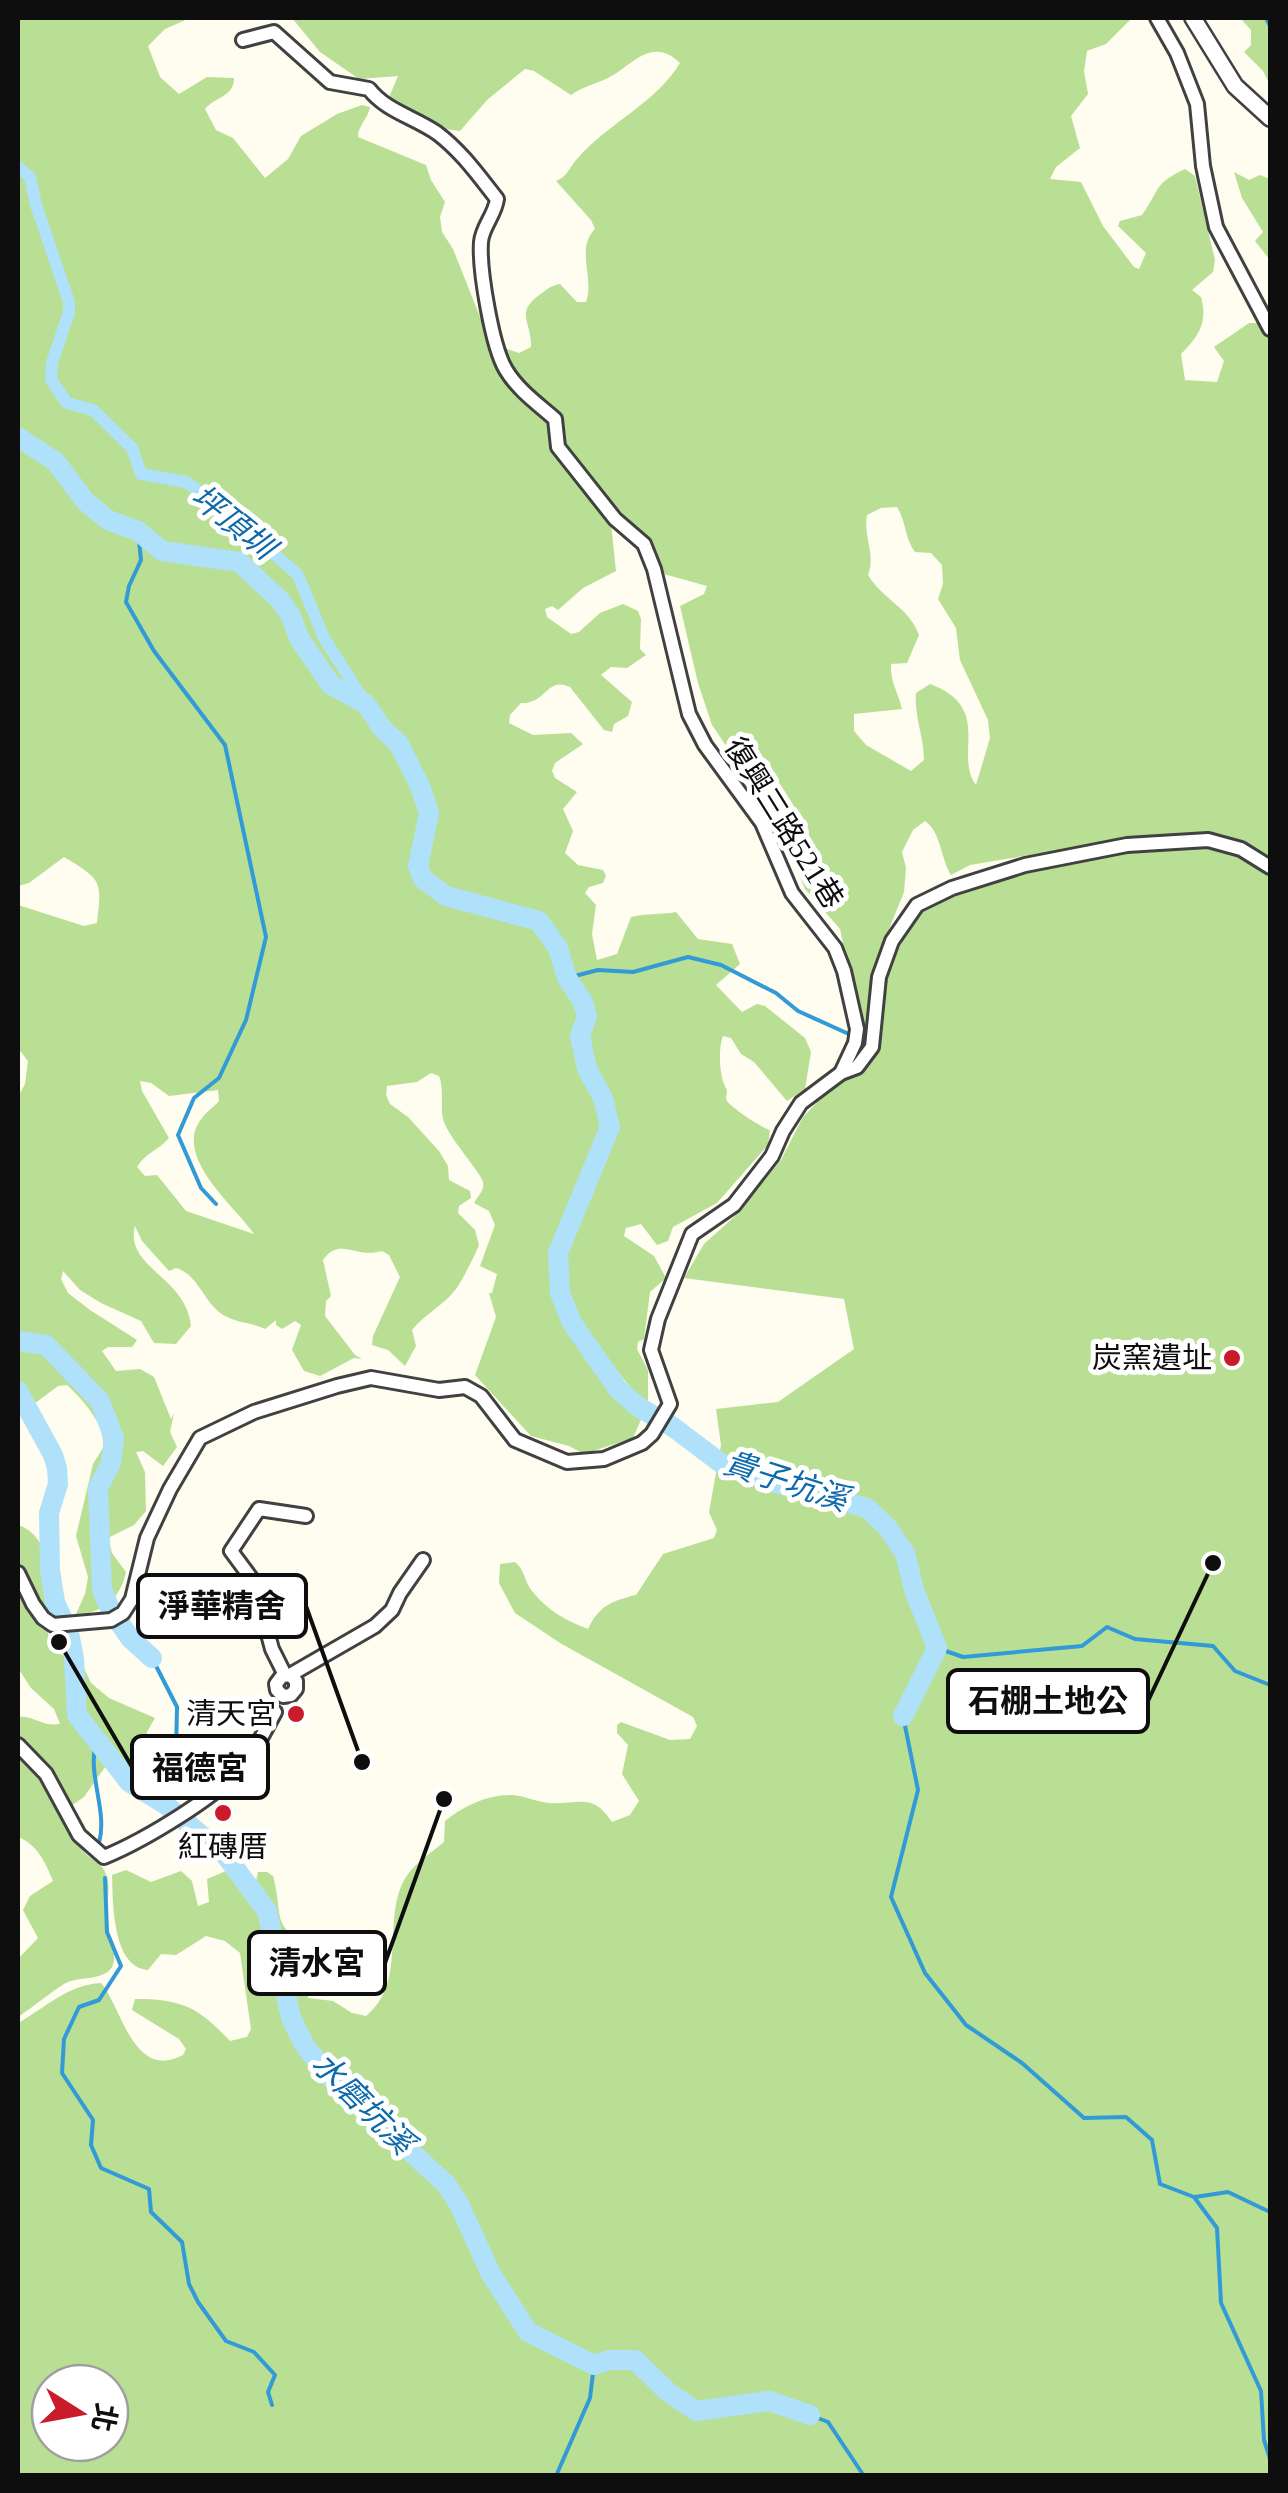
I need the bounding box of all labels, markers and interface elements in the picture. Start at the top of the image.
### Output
water label: 坪頂圳 [184,478,285,569]
street label: 復興三路521巷 [719,731,850,914]
place label: 炭窯遺址 [1092,1341,1212,1374]
marker: 炭窯遺址 [1221,1347,1243,1369]
water label: 貴子坑溪 [720,1444,856,1519]
callout: 淨華精舍 [138,1575,306,1637]
text: 淨華精舍 [158,1588,286,1624]
callout: 石棚土地公 [948,1670,1148,1732]
text: 石棚土地公 [968,1683,1128,1719]
place label: 清天宮 [186,1697,276,1730]
marker: 清天宮 [285,1703,307,1725]
callout: 福德宮 [132,1736,268,1798]
text: 福德宮 [152,1750,248,1786]
marker: 紅磚厝 [212,1802,234,1824]
place label: 紅磚厝 [178,1830,268,1863]
callout: 清水宮 [249,1932,385,1994]
text: 清水宮 [269,1945,365,1981]
water label: 水磨坑溪 [305,2045,424,2164]
north arrow [30,2363,130,2463]
text: 北 [86,2401,122,2434]

